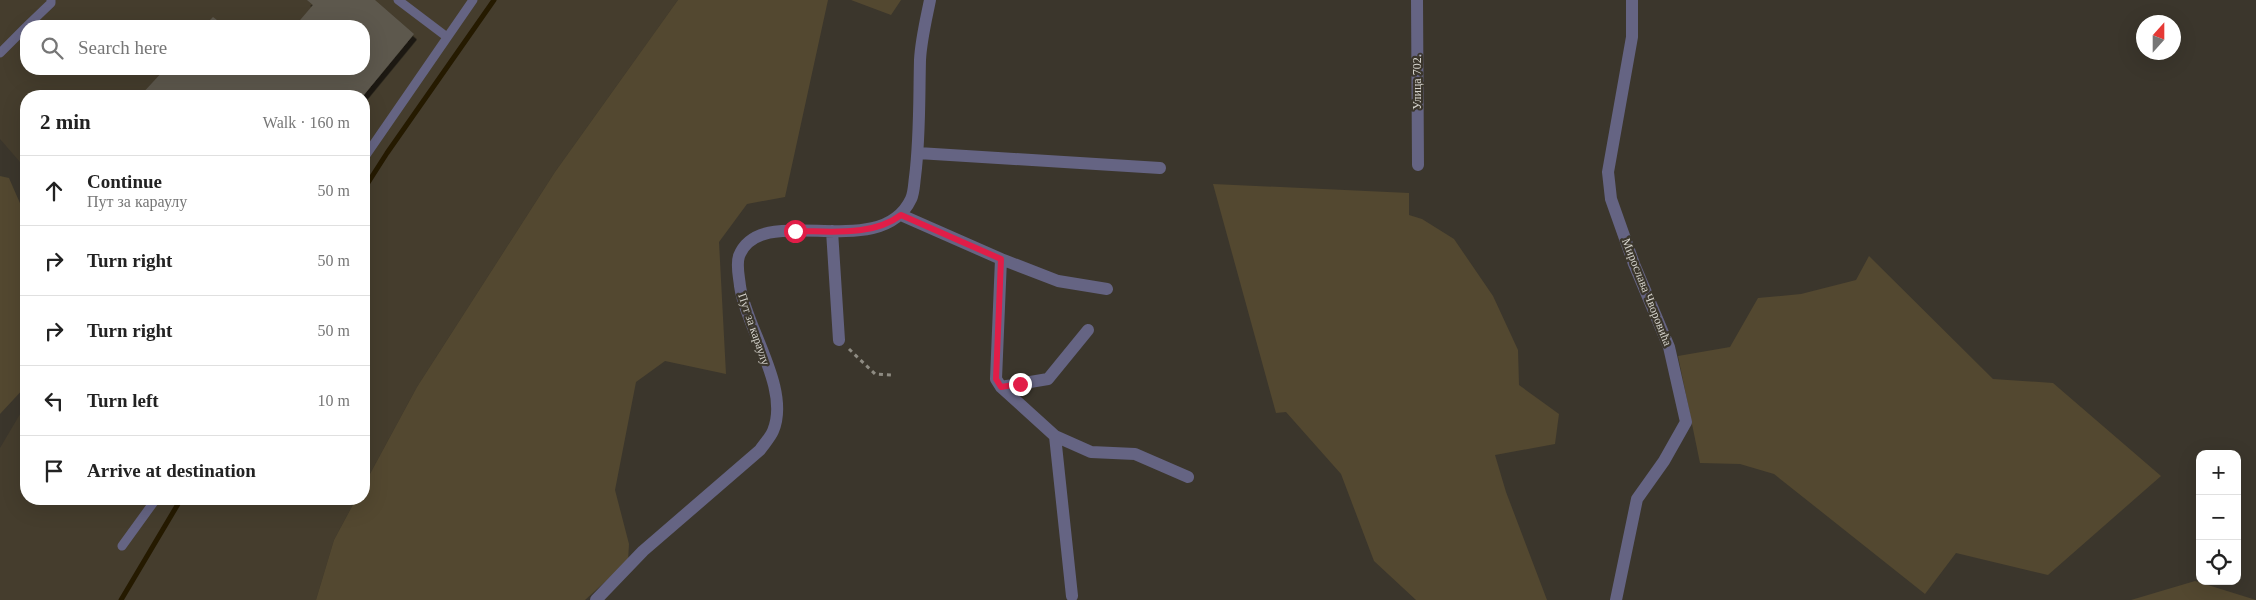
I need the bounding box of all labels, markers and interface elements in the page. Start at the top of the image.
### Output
north arrow [2136,15,2181,60]
search box [20,20,370,75]
icon: search [38,34,66,62]
text: Search here [78,37,167,58]
street label: Улица 702. [1410,54,1424,110]
text: 2 min [40,110,91,134]
text: Walk · 160 m [263,114,350,131]
text: Continue [87,171,162,192]
icon: ahead [40,177,68,205]
text: 50 m [318,182,350,199]
text: Пут за караулу [87,193,187,210]
route start [784,220,807,243]
street label: Мирослава Чворовића [1619,236,1675,348]
icon: right [40,247,68,275]
text: Turn right [87,250,172,271]
text: 50 m [318,252,350,269]
street label: Пут за караулу [735,291,773,367]
icon: right [40,317,68,345]
text: Turn right [87,320,172,341]
text: 50 m [318,322,350,339]
route end [1009,373,1032,396]
icon: left [40,387,68,415]
text: Turn left [87,390,159,411]
text: 10 m [318,392,350,409]
map controls [2196,450,2241,585]
button: + [2196,450,2241,495]
icon: arrive [40,457,68,485]
text: Arrive at destination [87,460,256,481]
button: − [2196,495,2241,540]
button: locate [2196,540,2241,585]

